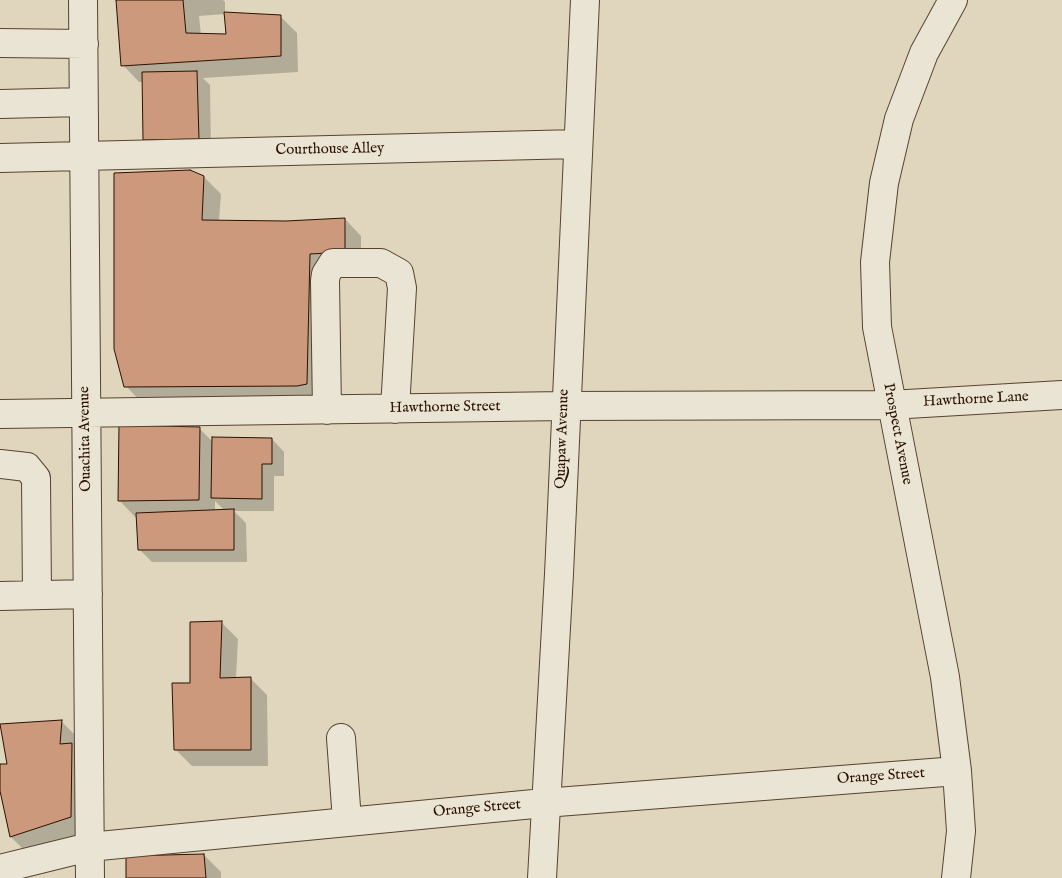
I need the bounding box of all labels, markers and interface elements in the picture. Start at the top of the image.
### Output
street label: Courthouse Alley [275,140,385,160]
street label: Prospect Avenue [878,382,916,486]
street label: Ouachita Avenue [76,386,96,492]
street label: Hawthorne Lane [923,388,1029,412]
street label: Quapaw Avenue [552,389,574,489]
street label: Hawthorne Street [389,398,501,418]
street label: Orange Street [836,765,926,789]
street label: Orange Street [432,796,522,822]

